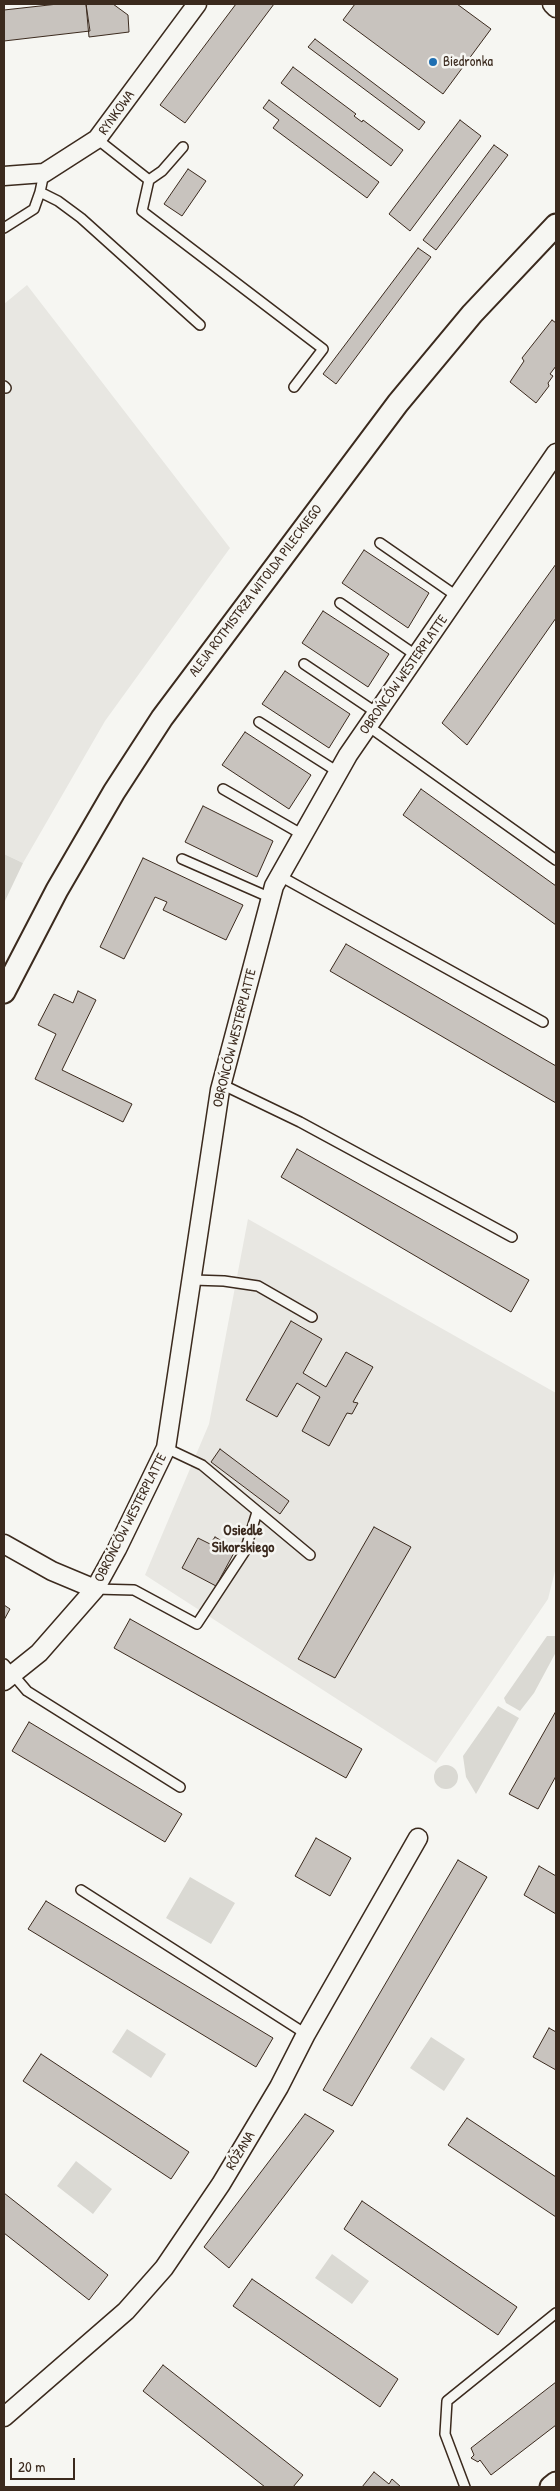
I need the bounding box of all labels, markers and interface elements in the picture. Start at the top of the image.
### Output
place label: Biedronka [443,54,493,70]
marker: Biedronka [427,56,439,68]
street label: RYNKOWA [95,88,139,138]
street label: ALEJA ROTMISTRZA WITOLDA PILECKIEGO [186,502,326,680]
street label: OBROŃCÓW WESTERPLATTE [356,612,452,738]
street label: OBROŃCÓW WESTERPLATTE [210,967,260,1109]
street label: OBROŃCÓW WESTERPLATTE [91,1451,171,1585]
district label: Osiedle Sikorskiego [212,1522,274,1557]
street label: RÓŻANA [223,2129,259,2173]
scale bar [12,2448,78,2480]
text: 20 m [18,2456,45,2477]

